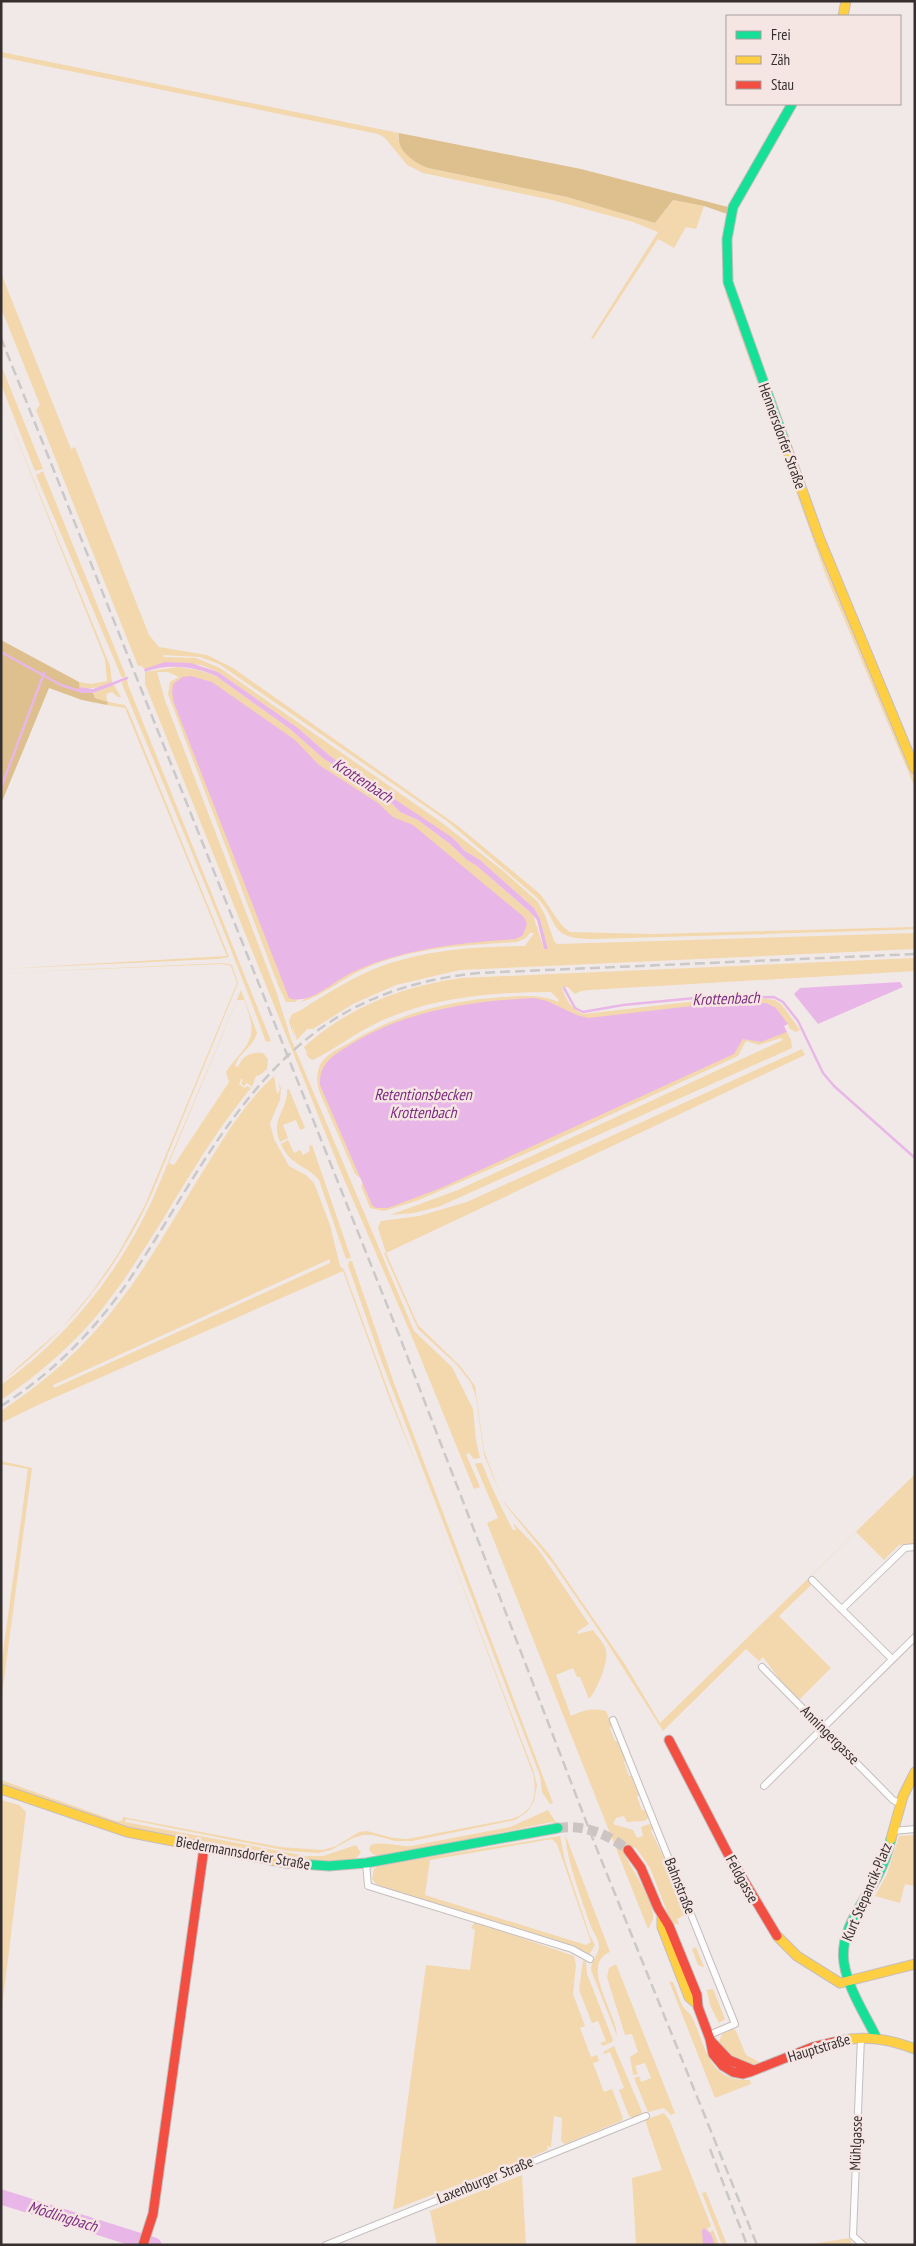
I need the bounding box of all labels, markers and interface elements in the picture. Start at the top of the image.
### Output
legend [726,15,901,105]
text: Frei [771,25,791,44]
text: Zäh [771,50,790,69]
text: Stau [771,75,794,94]
street label: Hennersdorfer Straße [755,380,810,491]
water label: Krottenbach [329,753,397,807]
water label: Krottenbach [692,987,761,1009]
water label: Retentionsbecken Krottenbach [374,1084,473,1122]
street label: Anningergasse [797,1701,864,1768]
street label: Biedermannsdorfer Straße [175,1831,312,1874]
street label: Kurt Stepancik-Platz [837,1840,896,1944]
street label: Feldgasse [722,1852,763,1906]
street label: Bahnstraße [661,1855,700,1917]
street label: Hauptstraße [785,2029,852,2066]
street label: Mühlgasse [845,2115,866,2171]
street label: Laxenburger Straße [434,2152,536,2207]
water label: Mödlingbach [26,2196,101,2236]

